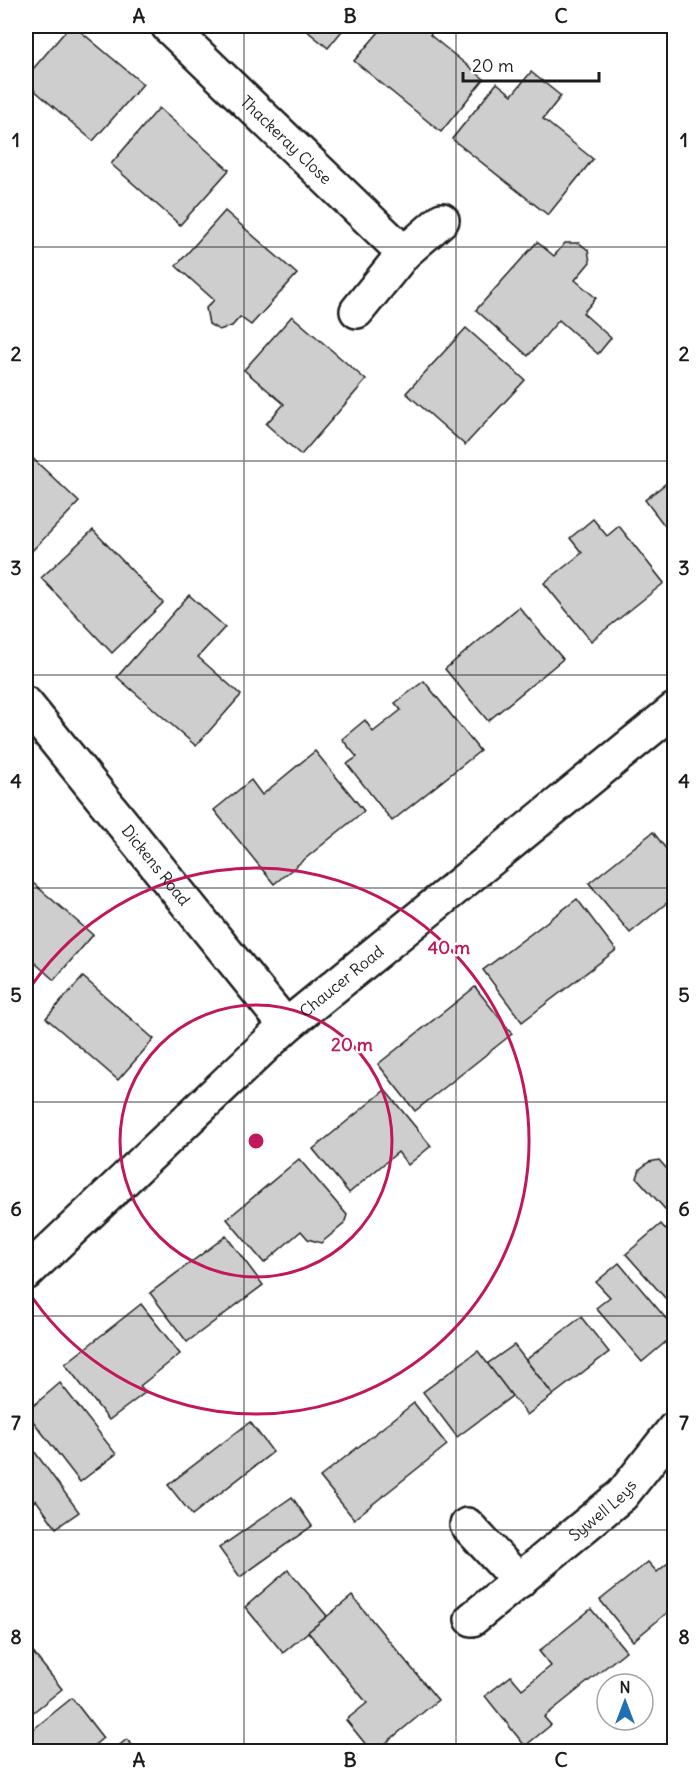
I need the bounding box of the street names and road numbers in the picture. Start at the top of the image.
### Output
street label: Thackeray Close [236,91,336,188]
street label: Dickens Road [118,821,195,909]
street label: Chaucer Road [295,941,387,1021]
street label: Sywell Leys [565,1475,640,1545]

